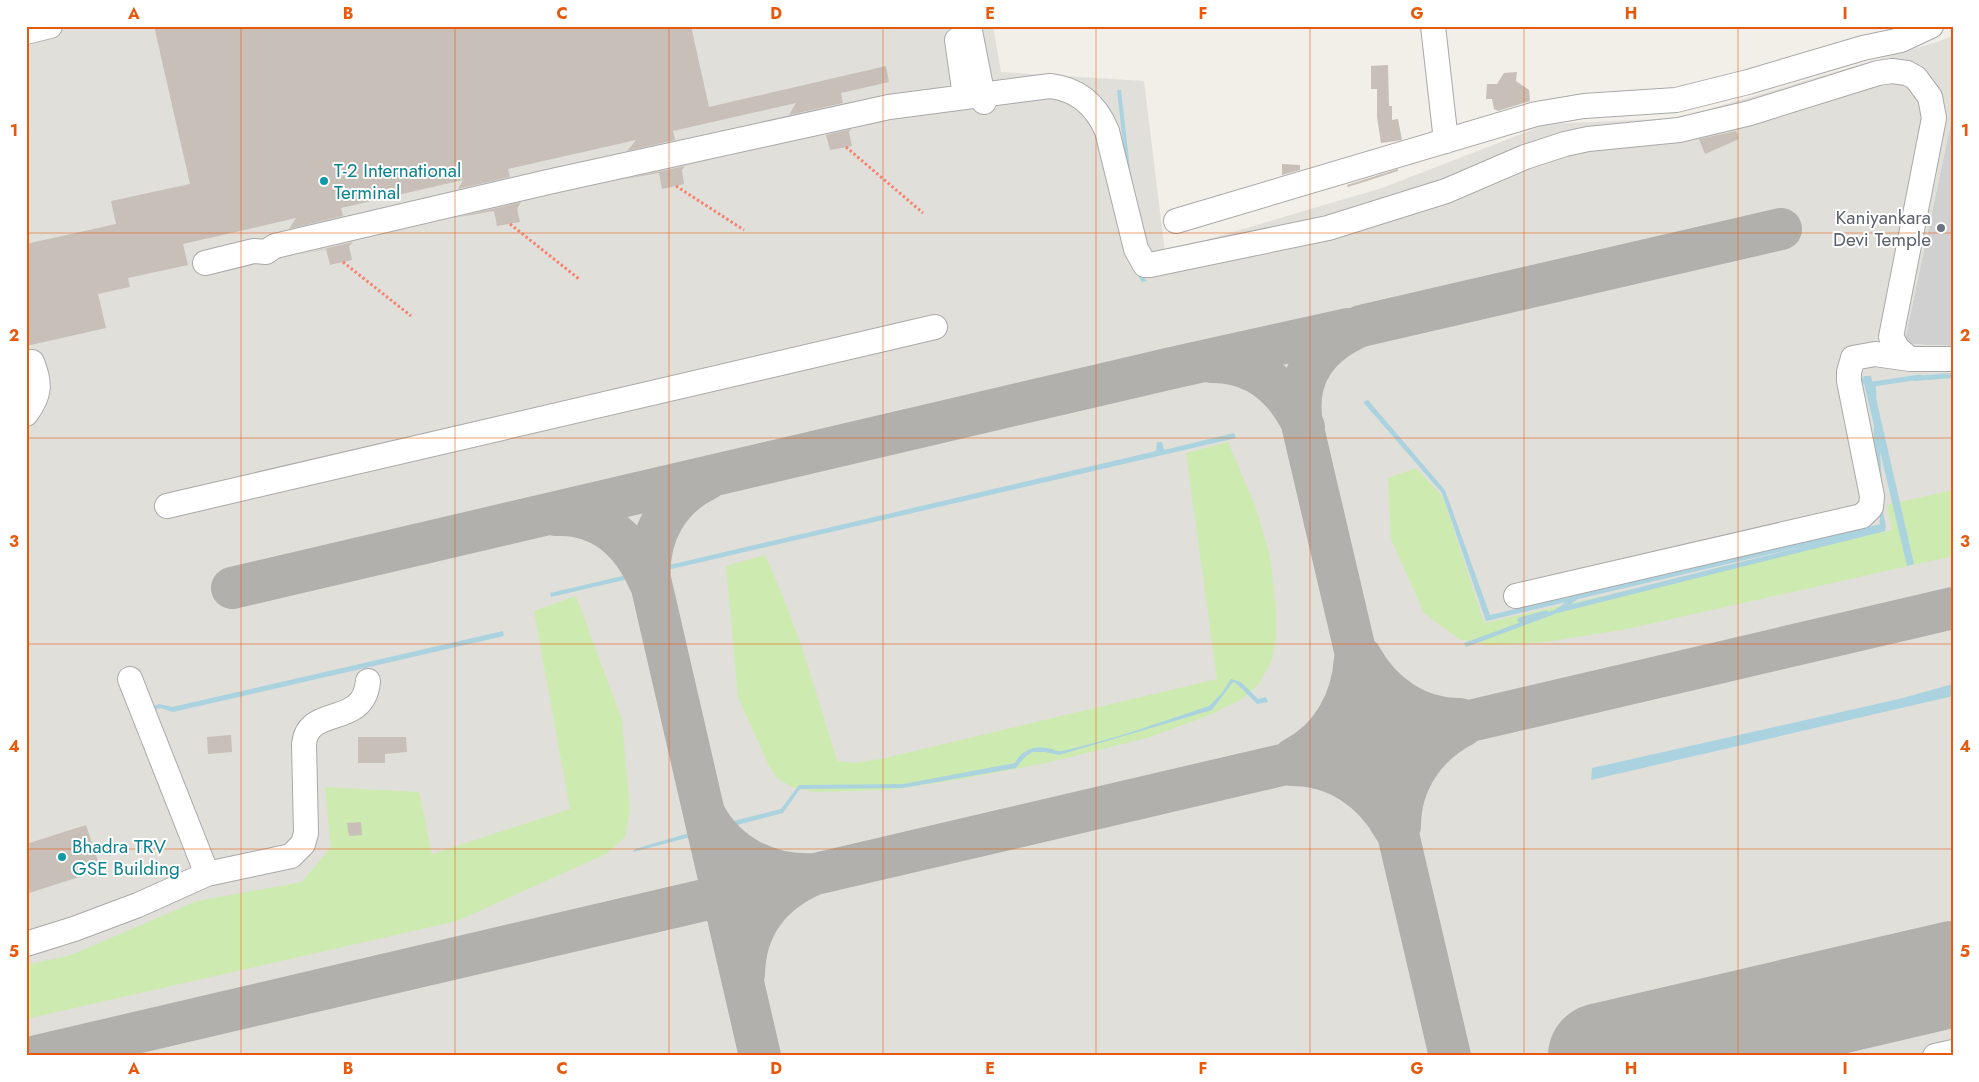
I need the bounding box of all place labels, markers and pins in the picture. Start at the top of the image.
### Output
place label: T-2 International Terminal [334,157,461,206]
marker: T-2 International Terminal [318,175,330,187]
place label: Kaniyankara Devi Temple [1833,204,1931,253]
marker: Kaniyankara Devi Temple [1935,222,1947,234]
place label: Bhadra TRV GSE Building [72,833,180,882]
marker: Bhadra TRV GSE Building [56,851,68,863]

